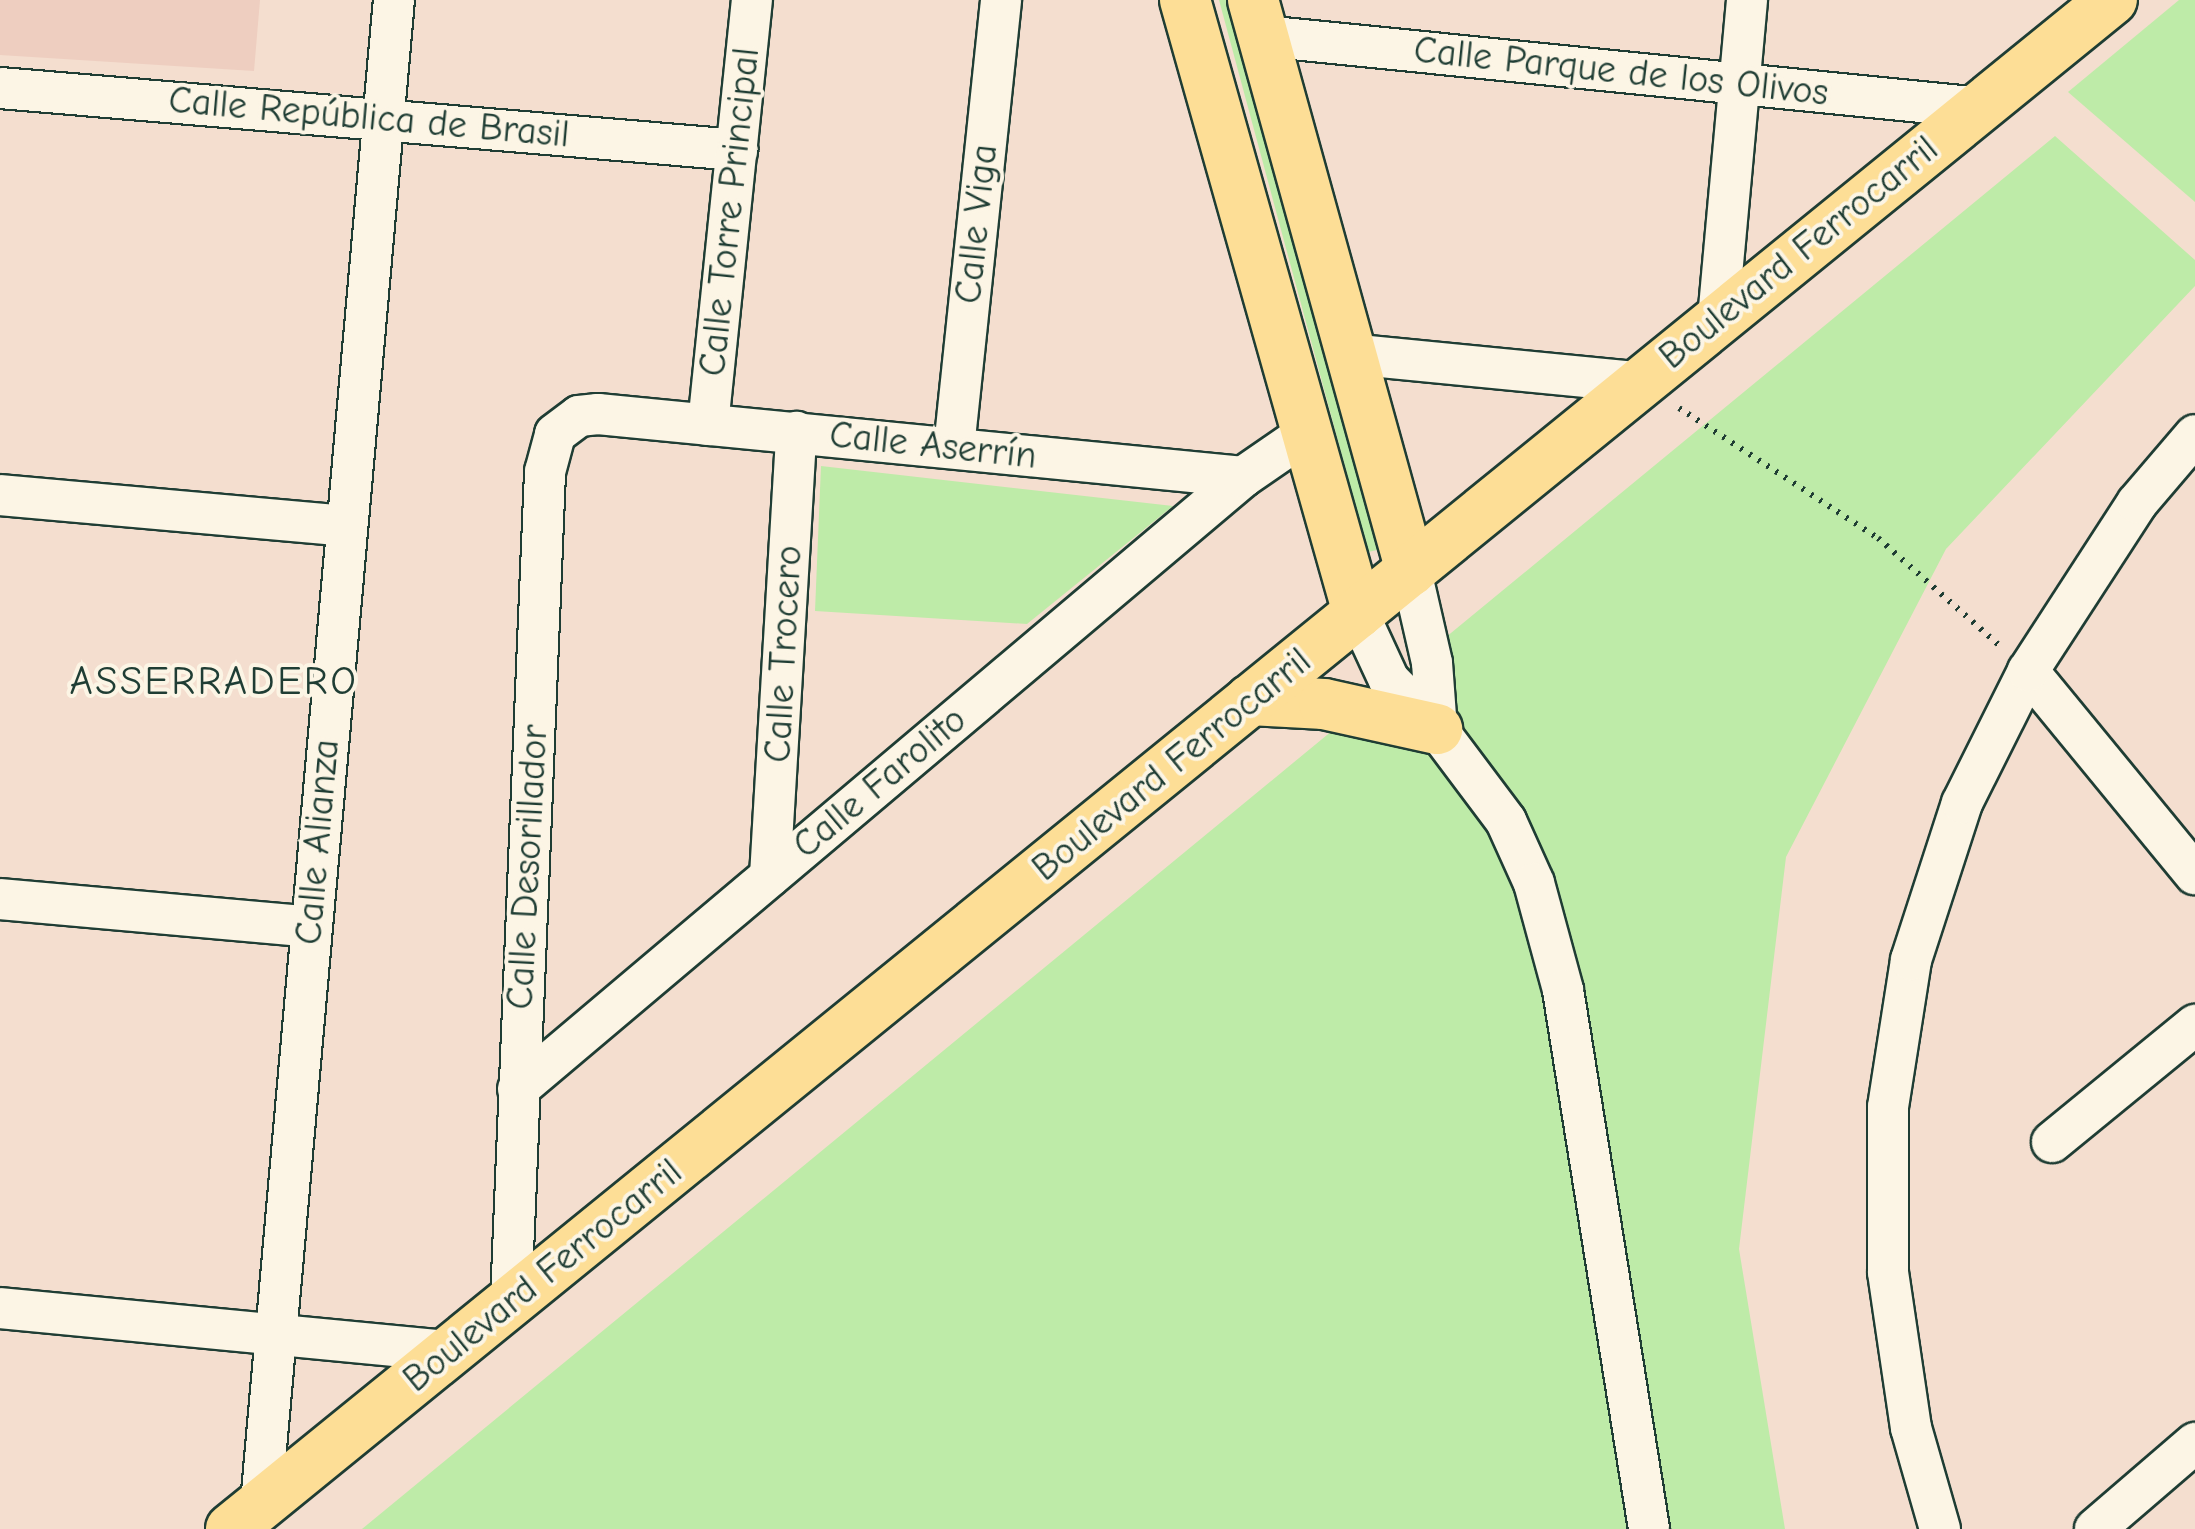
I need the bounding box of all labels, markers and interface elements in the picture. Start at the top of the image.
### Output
street label: Calle Parque de los Olivos [1412,28,1830,116]
street label: Calle Torre Principal [690,46,770,378]
street label: Calle República de Brasil [167,78,571,158]
street label: Boulevard Ferrocarril [1650,127,1948,379]
street label: Calle Viga [946,142,1008,306]
street label: Calle Aserrín [827,412,1039,480]
street label: Calle Trocero [756,544,812,764]
street label: Boulevard Ferrocarril [1023,639,1321,891]
district label: ASSERRADERO [70,657,358,705]
street label: Calle Farolito [784,697,976,869]
street label: Calle Desorillador [498,723,558,1011]
street label: Calle Alianza [286,737,350,947]
street label: Boulevard Ferrocarril [394,1150,692,1402]

